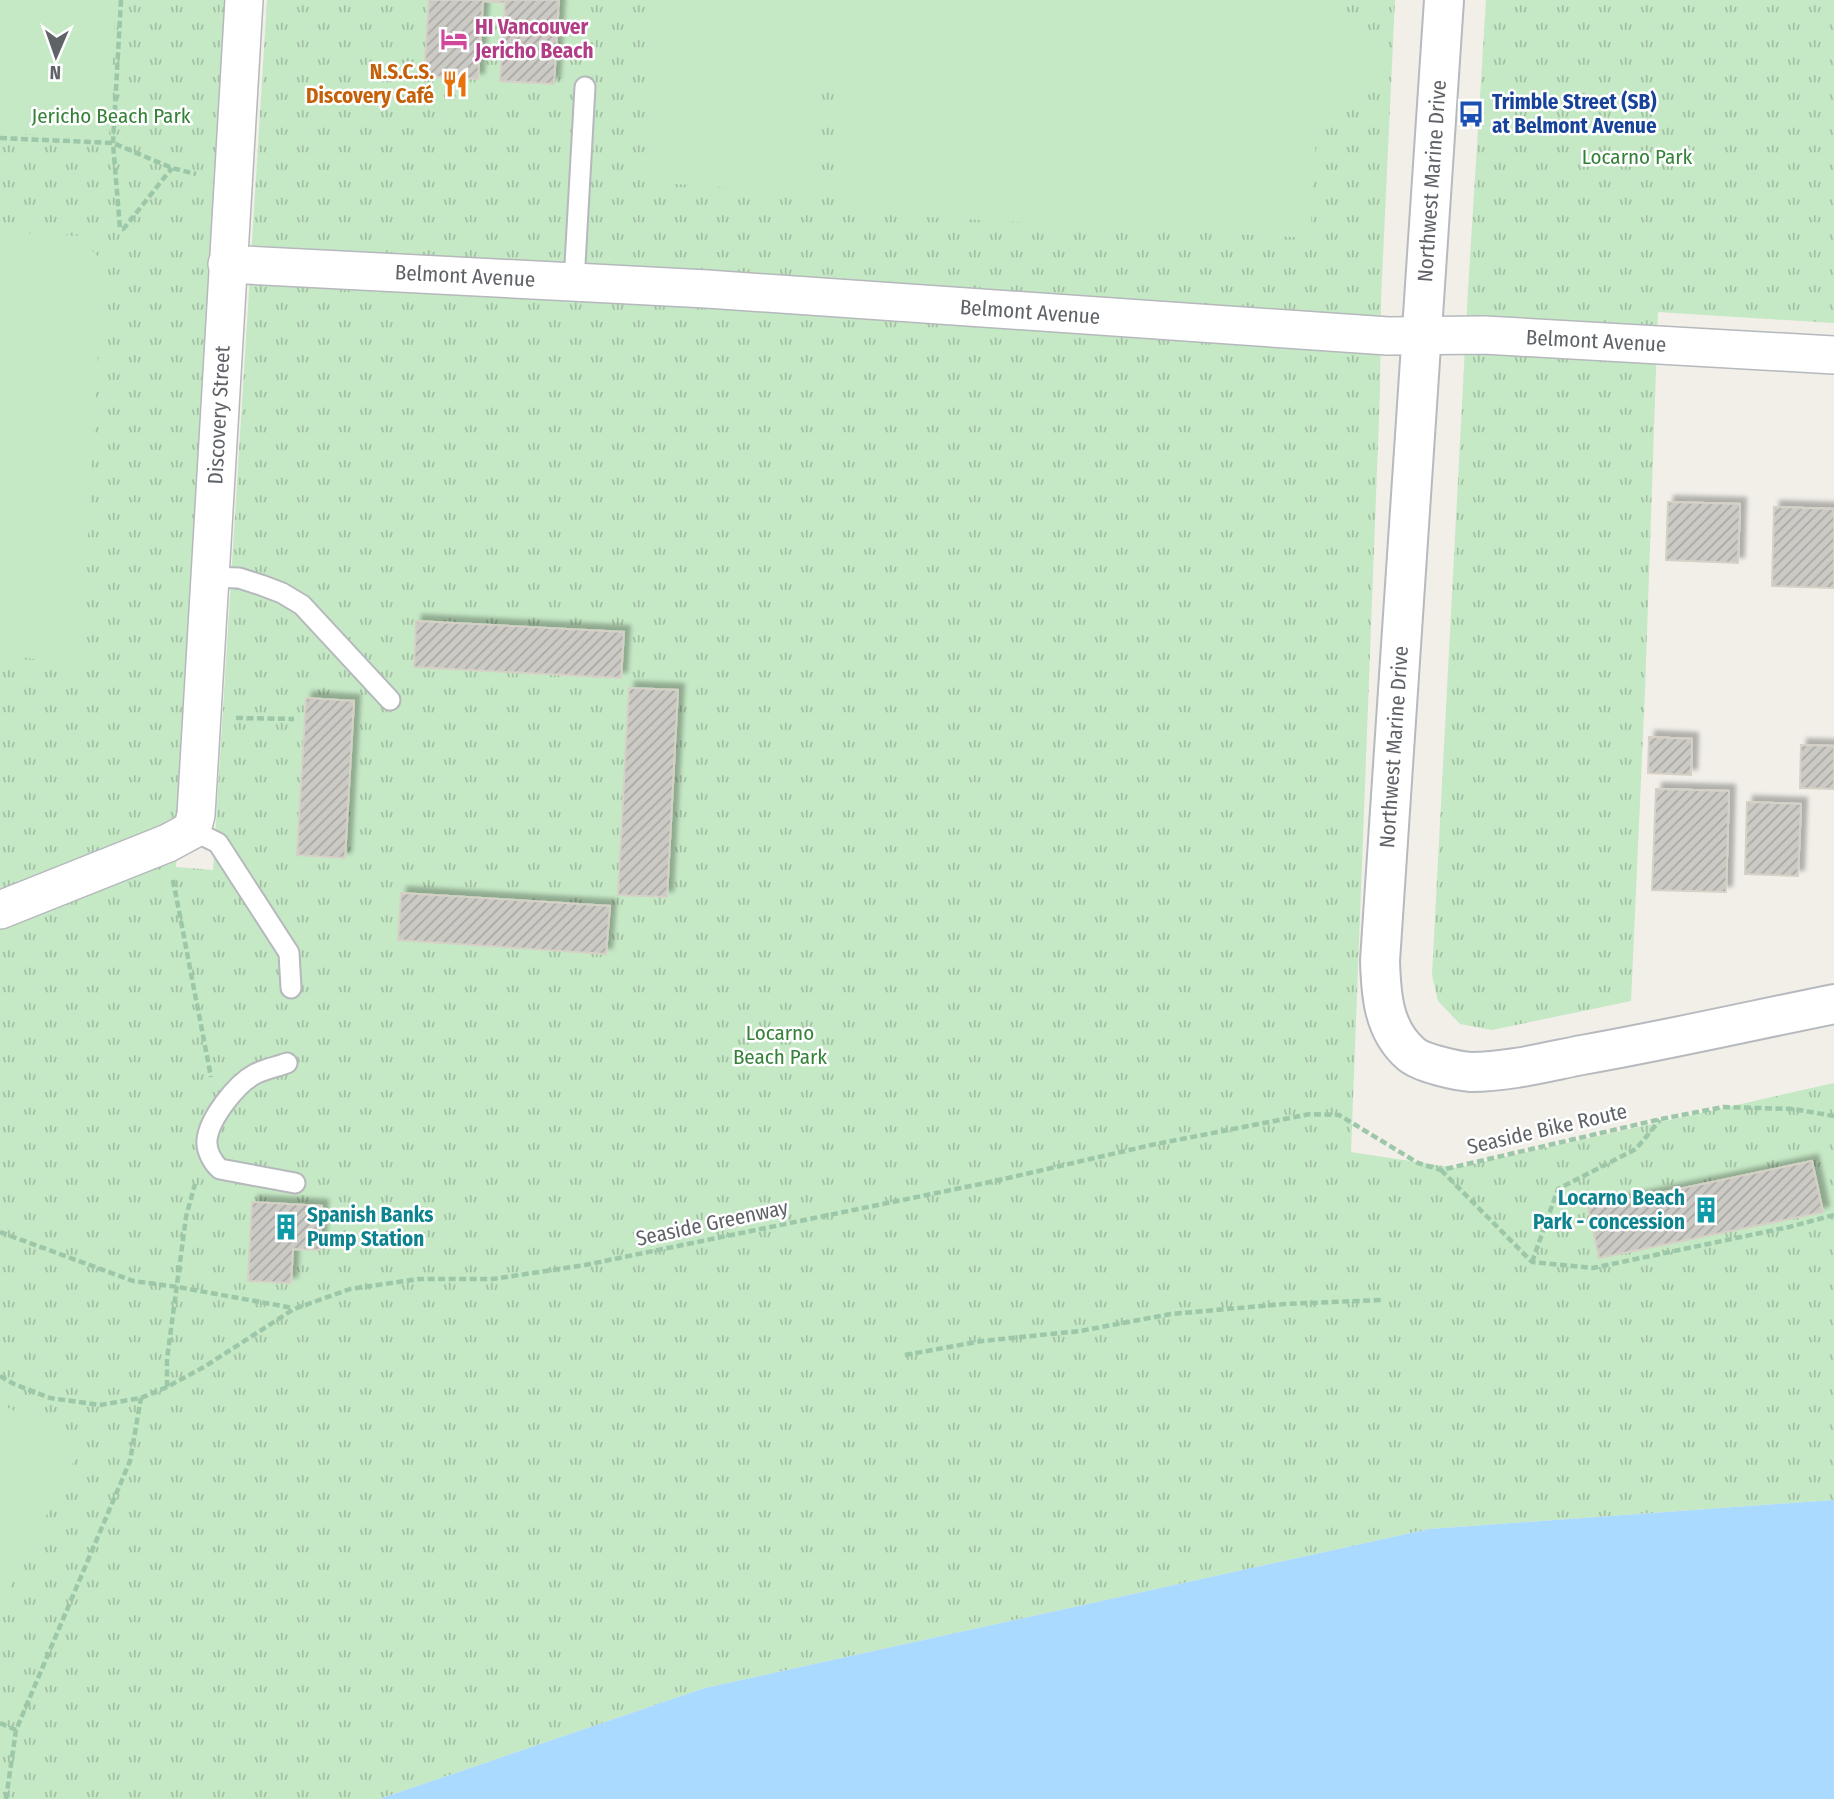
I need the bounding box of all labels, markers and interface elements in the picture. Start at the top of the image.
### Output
place label: HI Vancouver Jericho Beach [474,14,593,64]
north arrow [21,21,91,91]
hotel icon: HI Vancouver Jericho Beach [439,24,469,54]
place label: N.S.C.S. Discovery Café [306,59,434,109]
text: N [49,61,62,84]
restaurant icon: N.S.C.S. Discovery Café [440,69,470,99]
street label: Northwest Marine Drive [1412,79,1452,283]
place label: Trimble Street (SB) at Belmont Avenue [1492,89,1657,139]
bus stop icon: Trimble Street (SB) at Belmont Avenue [1456,99,1486,129]
park label: Jericho Beach Park [31,103,191,129]
park label: Locarno Park [1582,144,1693,170]
street label: Belmont Avenue [394,259,536,293]
street label: Belmont Avenue [959,294,1101,330]
street label: Belmont Avenue [1525,324,1667,358]
street label: Discovery Street [202,345,236,485]
street label: Northwest Marine Drive [1374,645,1414,849]
park label: Locarno Beach Park [733,1020,827,1070]
street label: Seaside Bike Route [1464,1098,1630,1160]
place label: Locarno Beach Park - concession [1533,1185,1685,1235]
street label: Seaside Greenway [633,1194,791,1252]
building icon: Locarno Beach Park - concession [1691,1195,1721,1225]
place label: Spanish Banks Pump Station [307,1202,434,1252]
building icon: Spanish Banks Pump Station [271,1212,301,1242]

